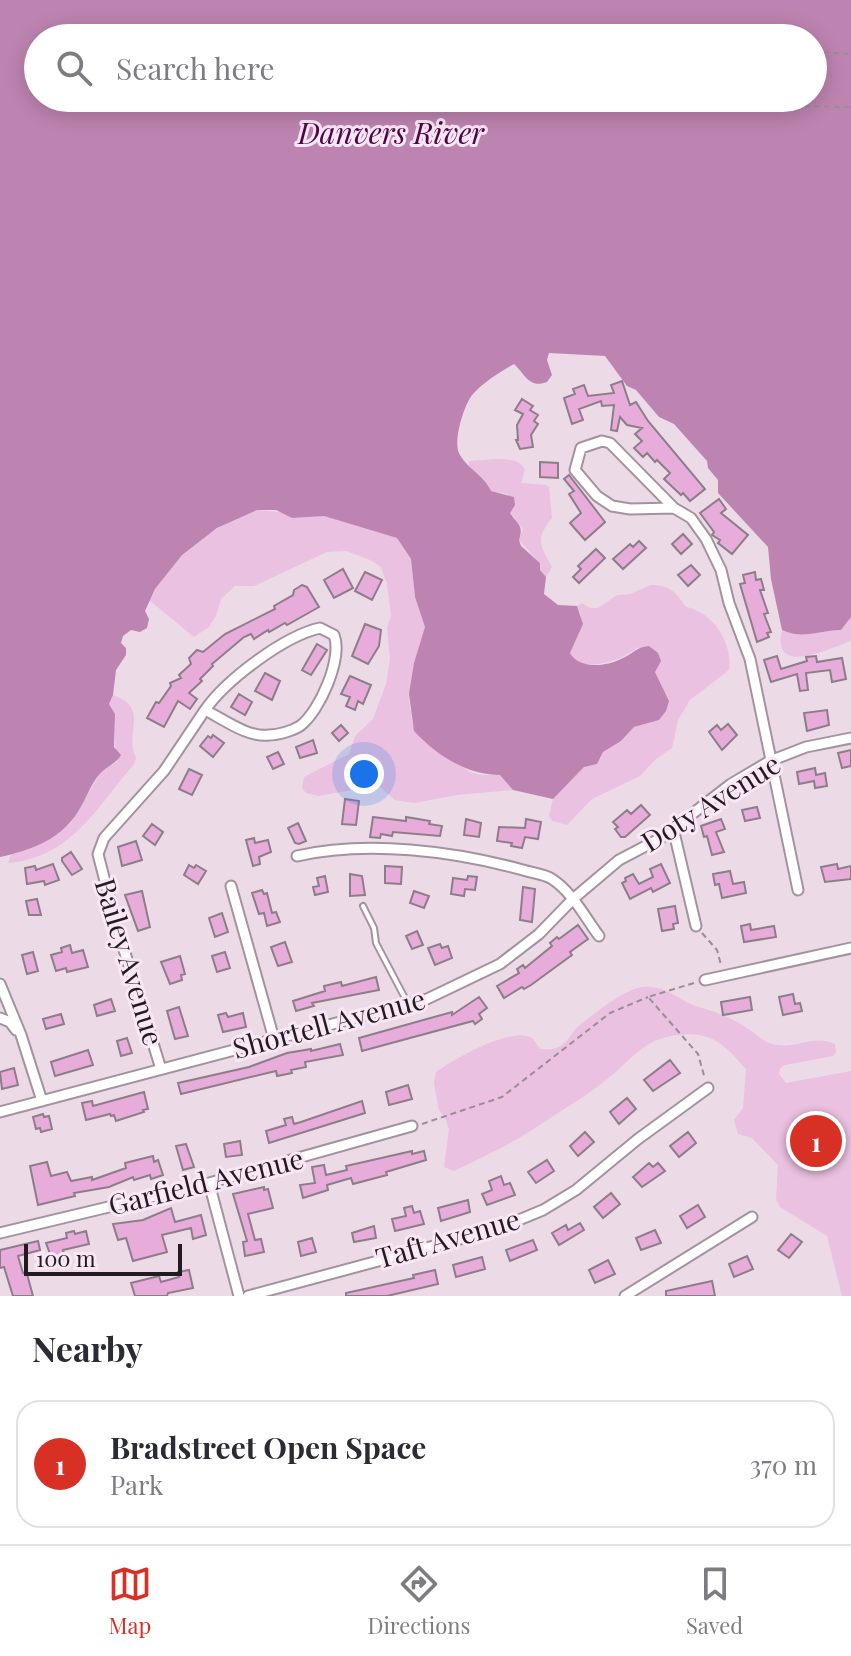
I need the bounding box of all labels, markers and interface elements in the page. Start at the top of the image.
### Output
search box [24,24,827,112]
icon: search [52,46,96,90]
text: Search here [116,48,275,88]
water label: Danvers River [297,112,485,152]
street label: Doty Avenue [634,744,787,859]
your location [344,754,384,794]
street label: Bailey Avenue [87,873,173,1050]
street label: Shortell Avenue [228,979,429,1066]
pin: 1 [790,1111,842,1171]
street label: Garfield Avenue [104,1138,307,1223]
street label: Taft Avenue [371,1199,524,1276]
scale bar [24,1240,182,1276]
text: 100 m [36,1243,96,1273]
text: Nearby [32,1325,143,1371]
text: Bradstreet Open Space [110,1427,426,1467]
text: 1 [55,1447,65,1482]
text: 370 m [750,1447,817,1482]
text: Park [110,1467,163,1502]
tab: Map [108,1562,152,1640]
tab: Directions [367,1562,470,1640]
tab: Saved [686,1562,743,1640]

